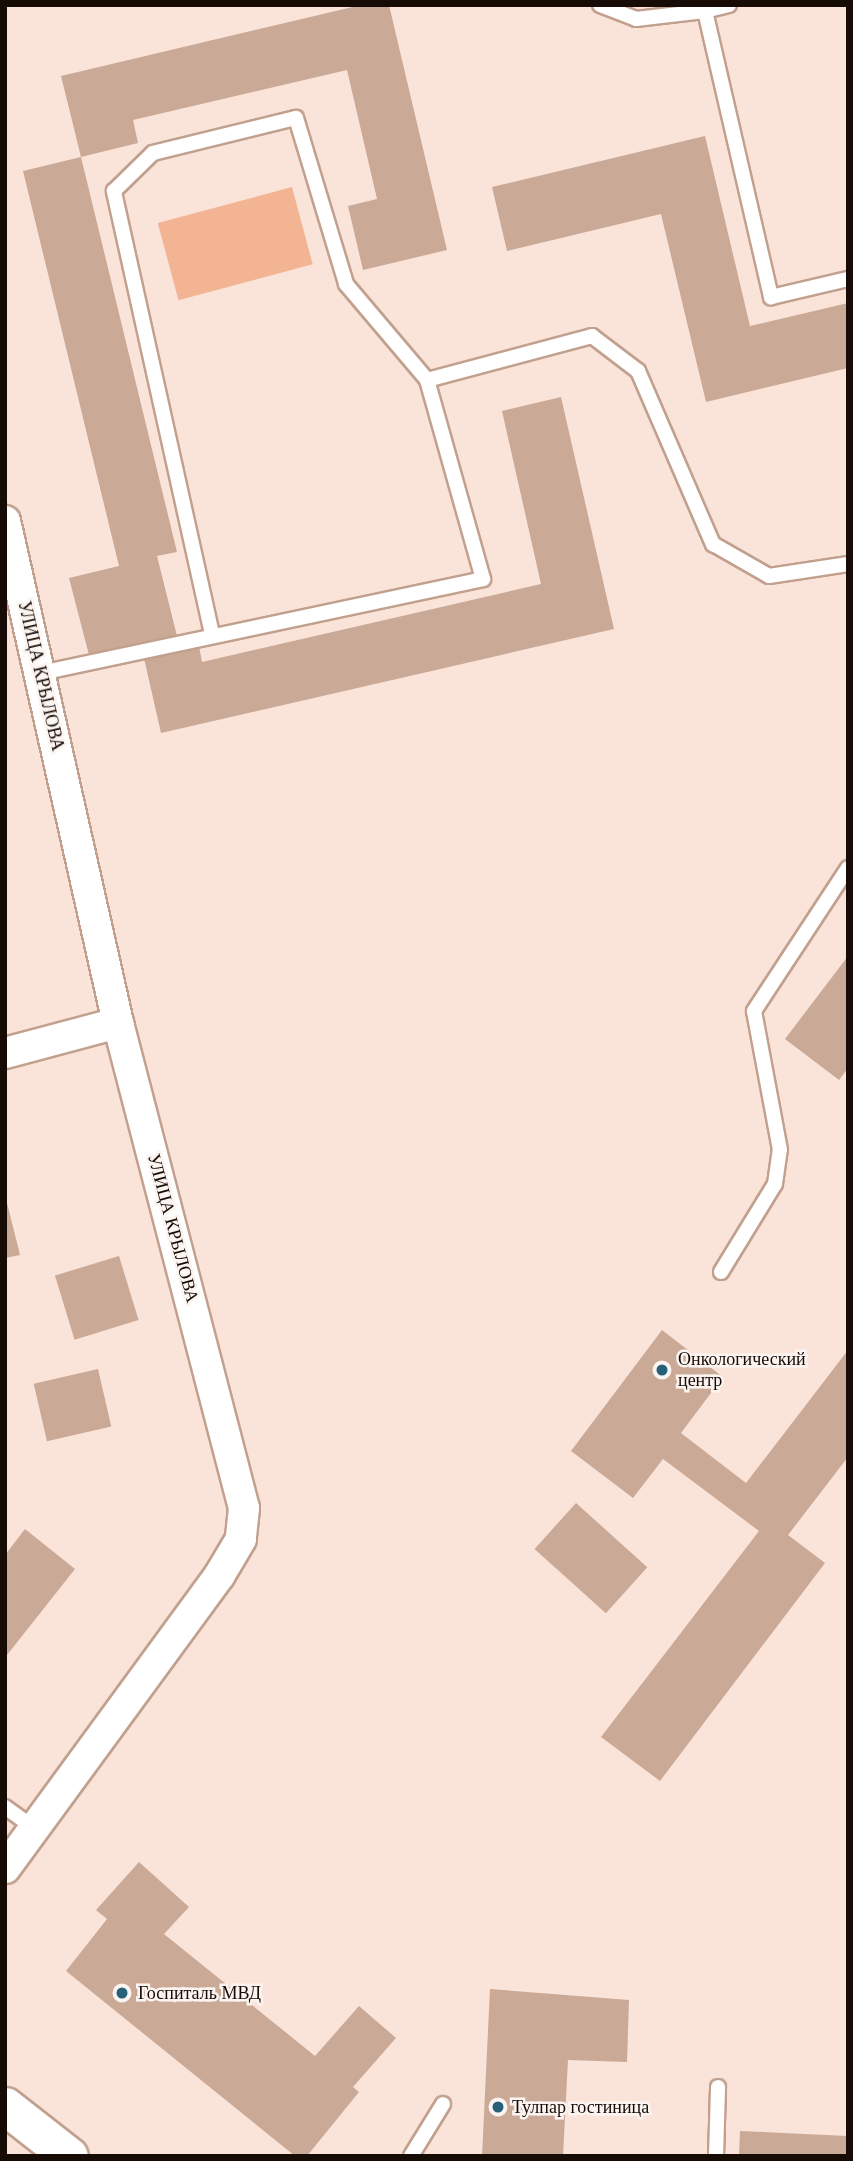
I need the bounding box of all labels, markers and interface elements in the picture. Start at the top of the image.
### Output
street label: УЛИЦА КРЫЛОВА [13,599,69,753]
street label: УЛИЦА КРЫЛОВА [143,1151,203,1305]
place label: Онкологический центр [678,1349,806,1392]
marker: Онкологический центр [652,1360,672,1380]
place label: Госпиталь МВД [138,1982,261,2004]
marker: Госпиталь МВД [112,1983,132,2003]
place label: Тулпар гостиница [512,2096,649,2118]
marker: Тулпар гостиница [490,2099,506,2115]

